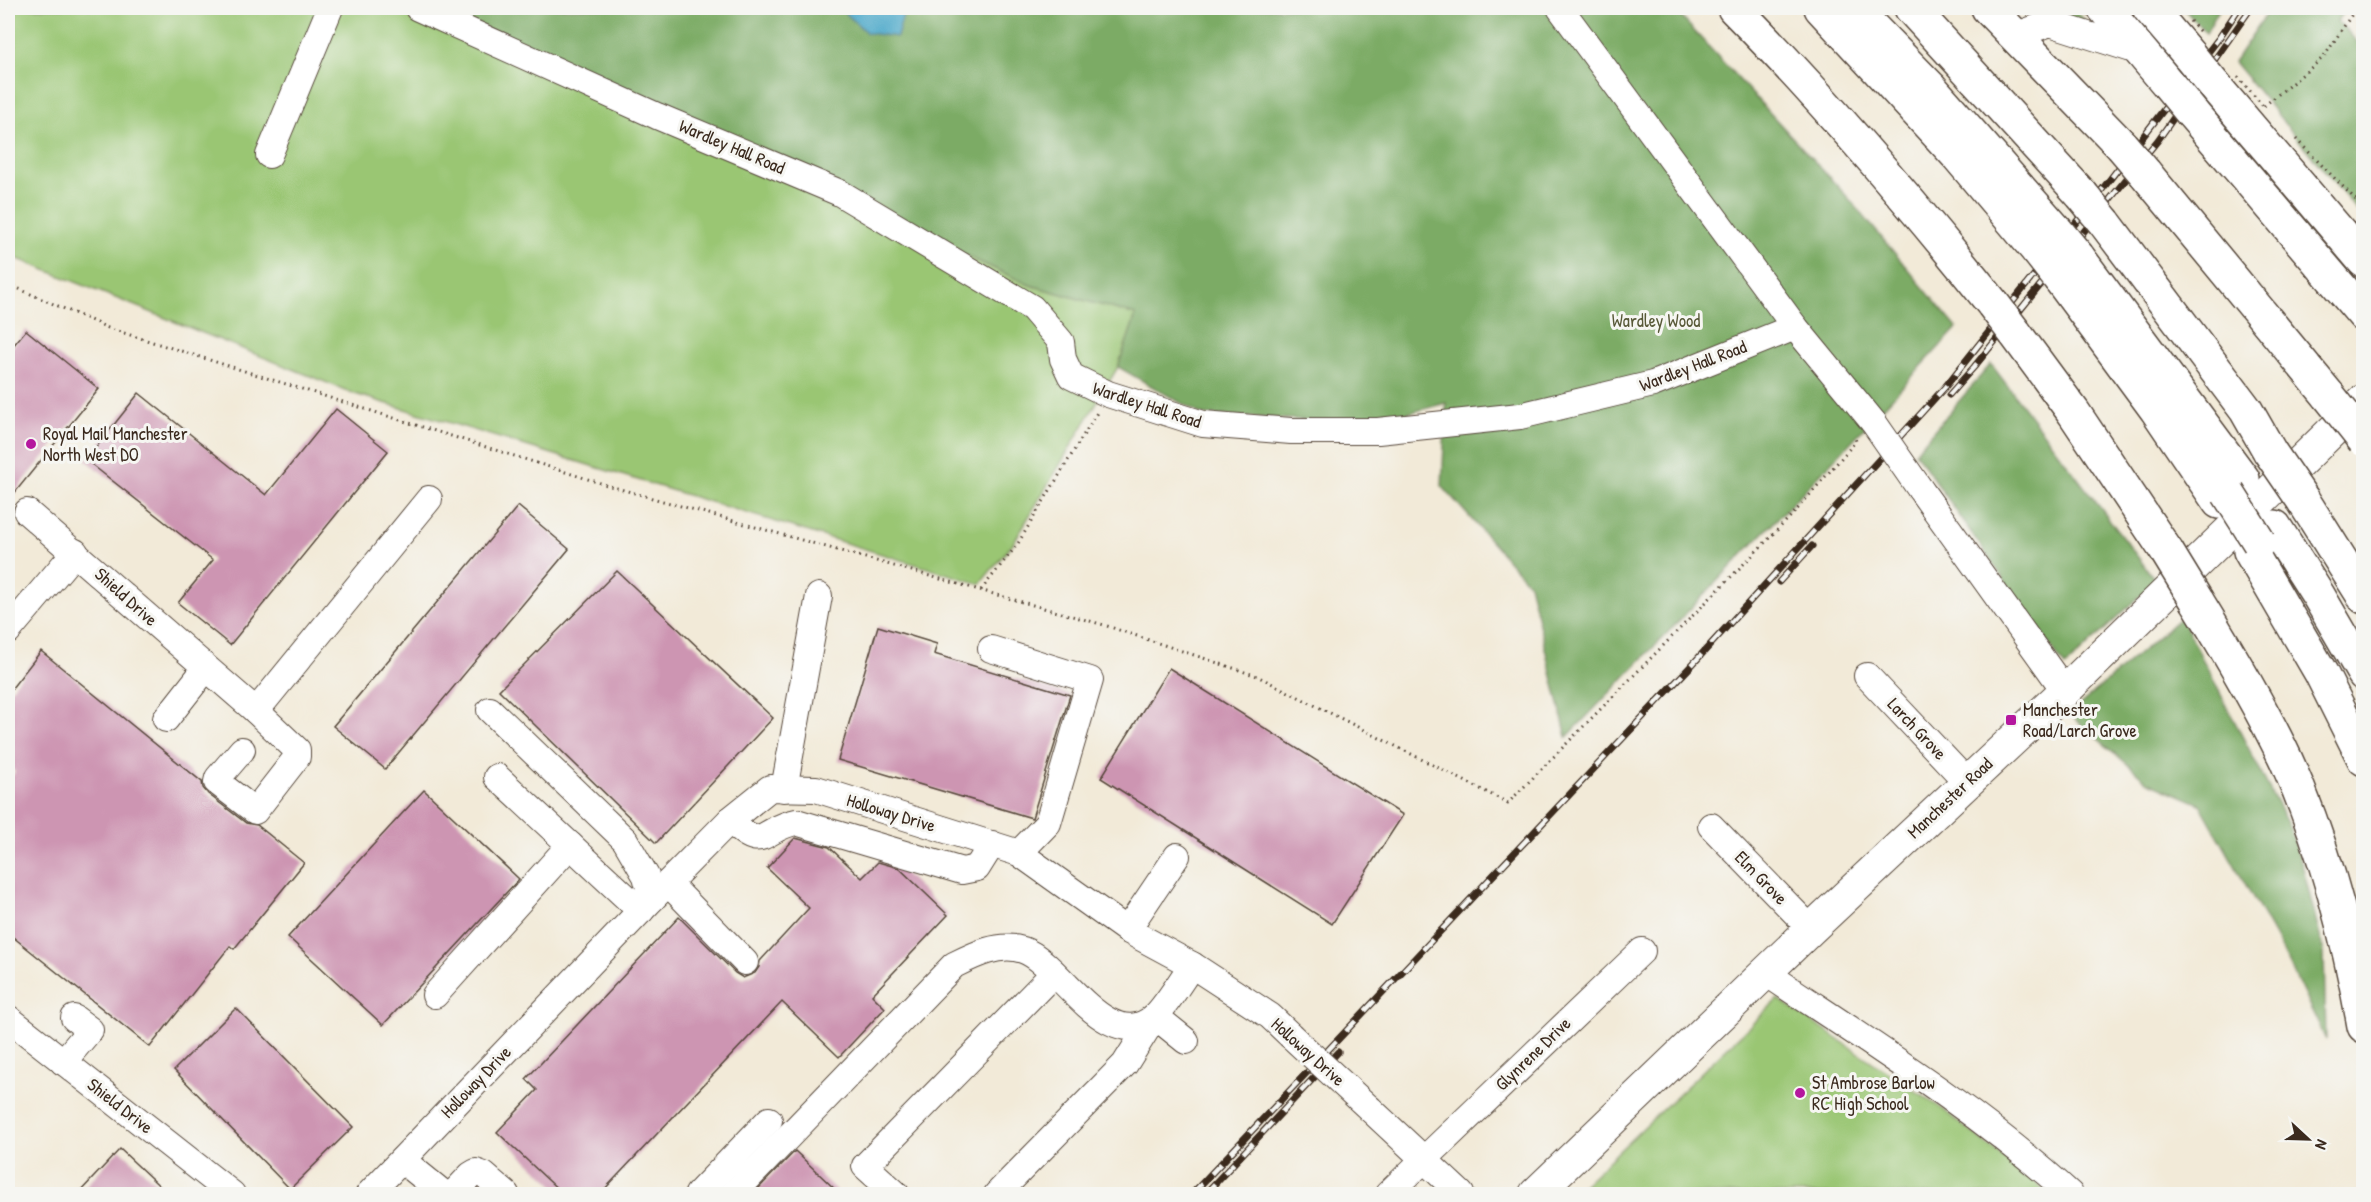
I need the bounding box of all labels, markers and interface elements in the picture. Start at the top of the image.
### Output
street label: Wardley Hall Road [675,113,789,180]
park label: Wardley Wood [1612,308,1700,333]
street label: Wardley Hall Road [1636,334,1750,397]
street label: Wardley Hall Road [1090,375,1205,434]
place label: Royal Mail Manchester North West DO [43,421,188,467]
marker: Royal Mail Manchester North West DO [24,437,38,451]
street label: Shield Drive [89,562,163,632]
street label: Larch Grove [1882,692,1953,765]
place label: Manchester Road/Larch Grove [2023,697,2137,743]
marker: Manchester Road/Larch Grove [2004,713,2018,727]
street label: Manchester Road [1901,752,1998,844]
street label: Holloway Drive [844,787,939,838]
street label: Elm Grove [1729,845,1793,910]
street label: Glynrene Drive [1489,1011,1576,1096]
street label: Holloway Drive [1266,1012,1351,1092]
street label: Holloway Drive [435,1040,516,1123]
place label: St Ambrose Barlow RC High School [1812,1070,1935,1116]
street label: Shield Drive [82,1072,158,1139]
marker: St Ambrose Barlow RC High School [1793,1086,1807,1100]
north arrow [2278,1109,2338,1169]
text: N [2310,1137,2334,1153]

